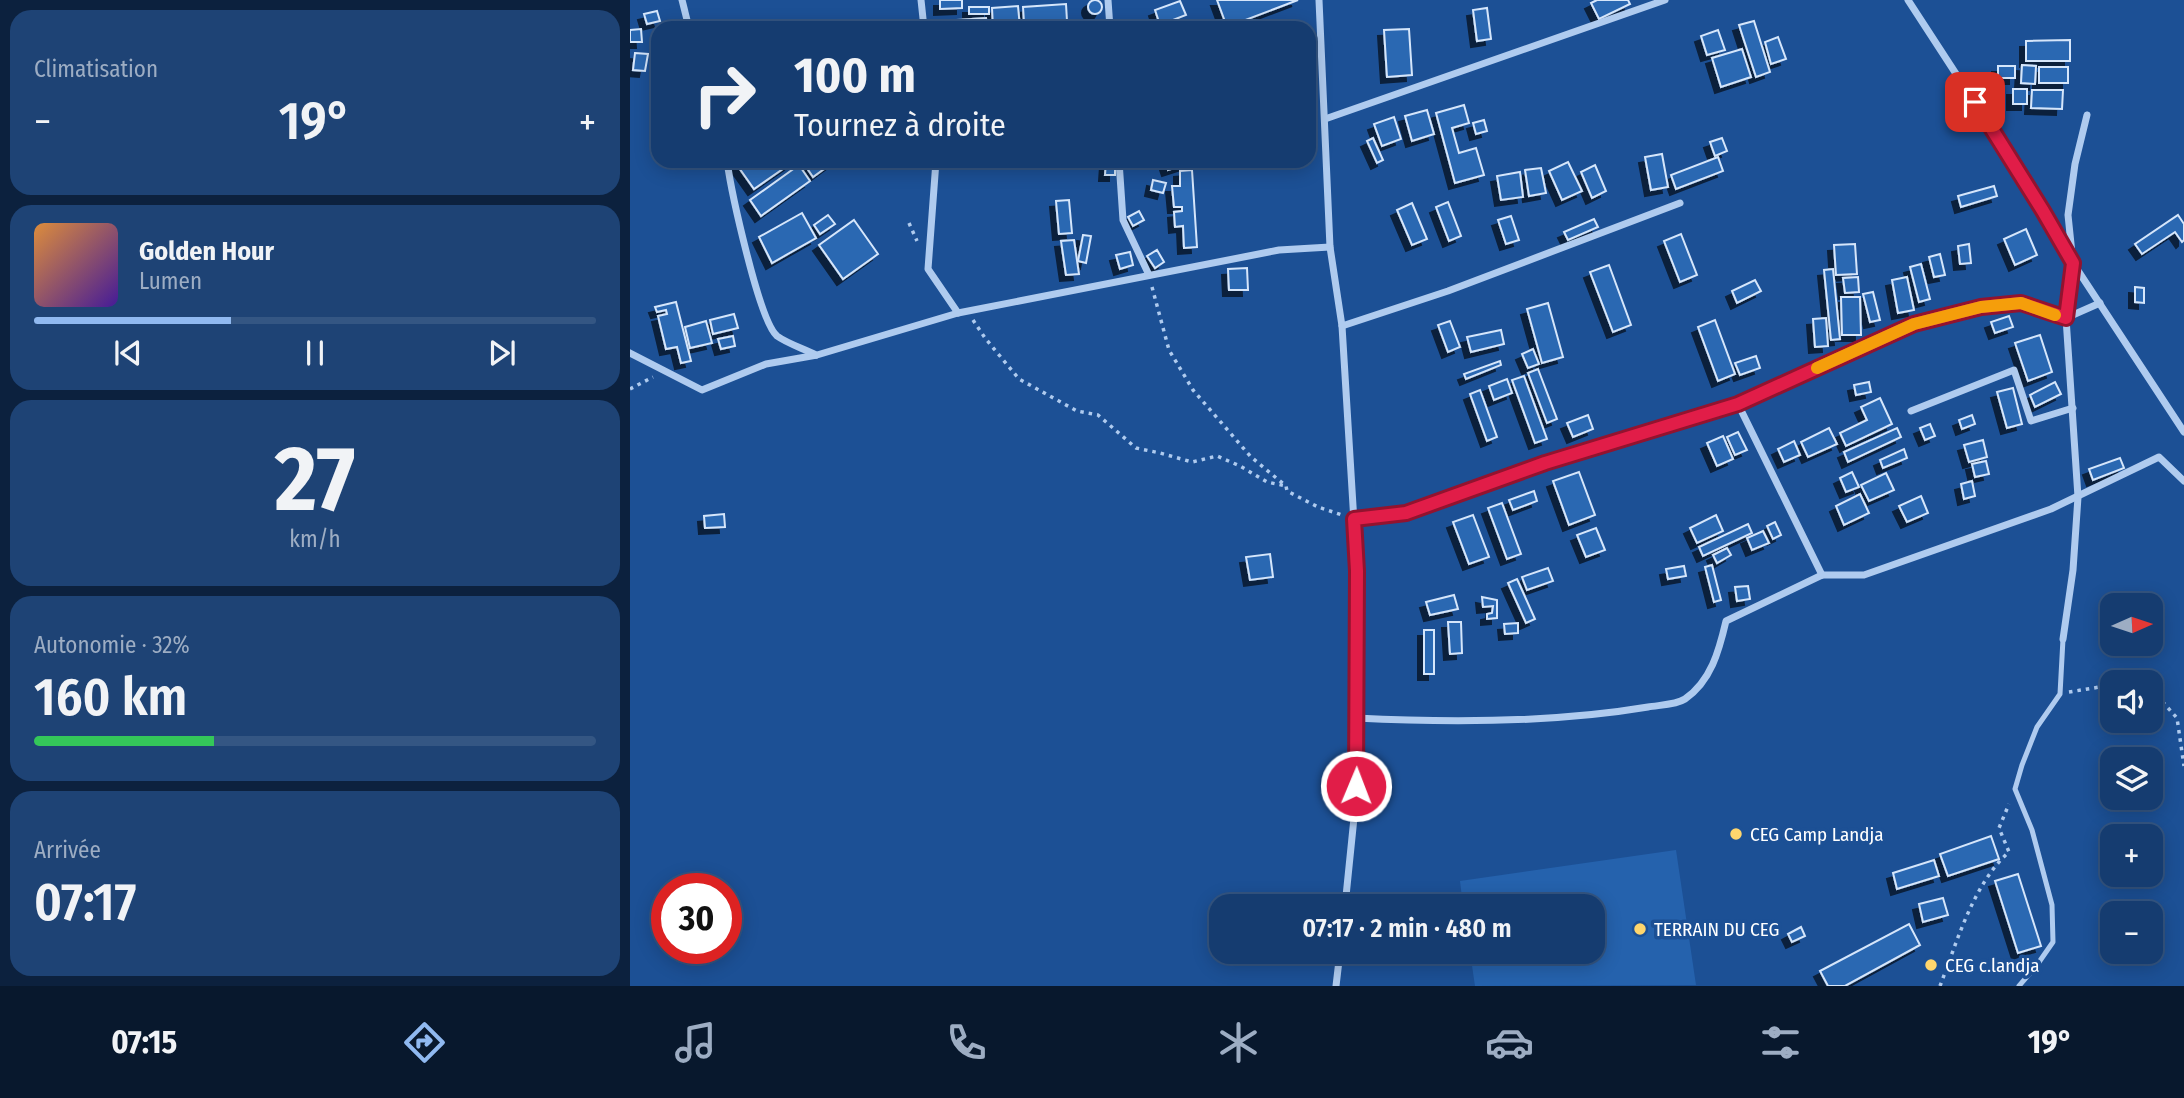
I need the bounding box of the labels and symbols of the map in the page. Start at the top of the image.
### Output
pin [1945,72,2005,132]
north arrow [2100,593,2163,656]
position arrow [1319,749,1393,823]
place label: CEG Camp Landja [1750,823,1884,846]
marker: CEG Camp Landja [1728,826,1744,842]
speed limit sign: 30 [651,873,742,964]
place label: TERRAIN DU CEG [1654,918,1779,941]
marker: TERRAIN DU CEG [1632,921,1648,937]
place label: CEG c.landja [1945,954,2040,977]
marker: CEG c.landja [1923,957,1939,973]

